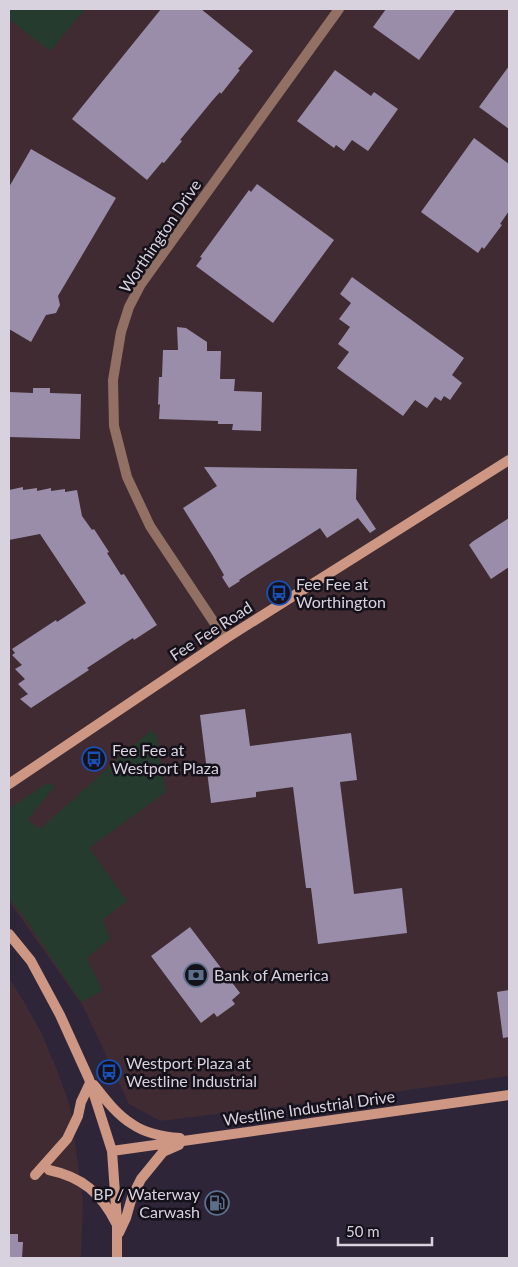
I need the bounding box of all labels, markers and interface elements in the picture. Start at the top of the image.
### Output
street label: Worthington Drive [115,176,204,296]
place label: Fee Fee at Worthington [296,574,386,611]
bus stop icon: Fee Fee at Worthington [266,580,292,606]
street label: Fee Fee Road [166,597,255,664]
place label: Fee Fee at Westport Plaza [112,740,219,777]
bus stop icon: Fee Fee at Westport Plaza [81,746,107,772]
bank icon: Bank of America [183,962,209,988]
place label: Bank of America [214,965,329,984]
place label: Westport Plaza at Westline Industrial [126,1053,257,1090]
bus stop icon: Westport Plaza at Westline Industrial [96,1059,122,1085]
street label: Westline Industrial Drive [222,1086,396,1129]
place label: BP / Waterway Carwash [93,1184,201,1221]
fuel station icon: BP / Waterway Carwash [204,1190,230,1216]
scale bar [338,1214,432,1246]
text: 50 m [346,1222,380,1240]

